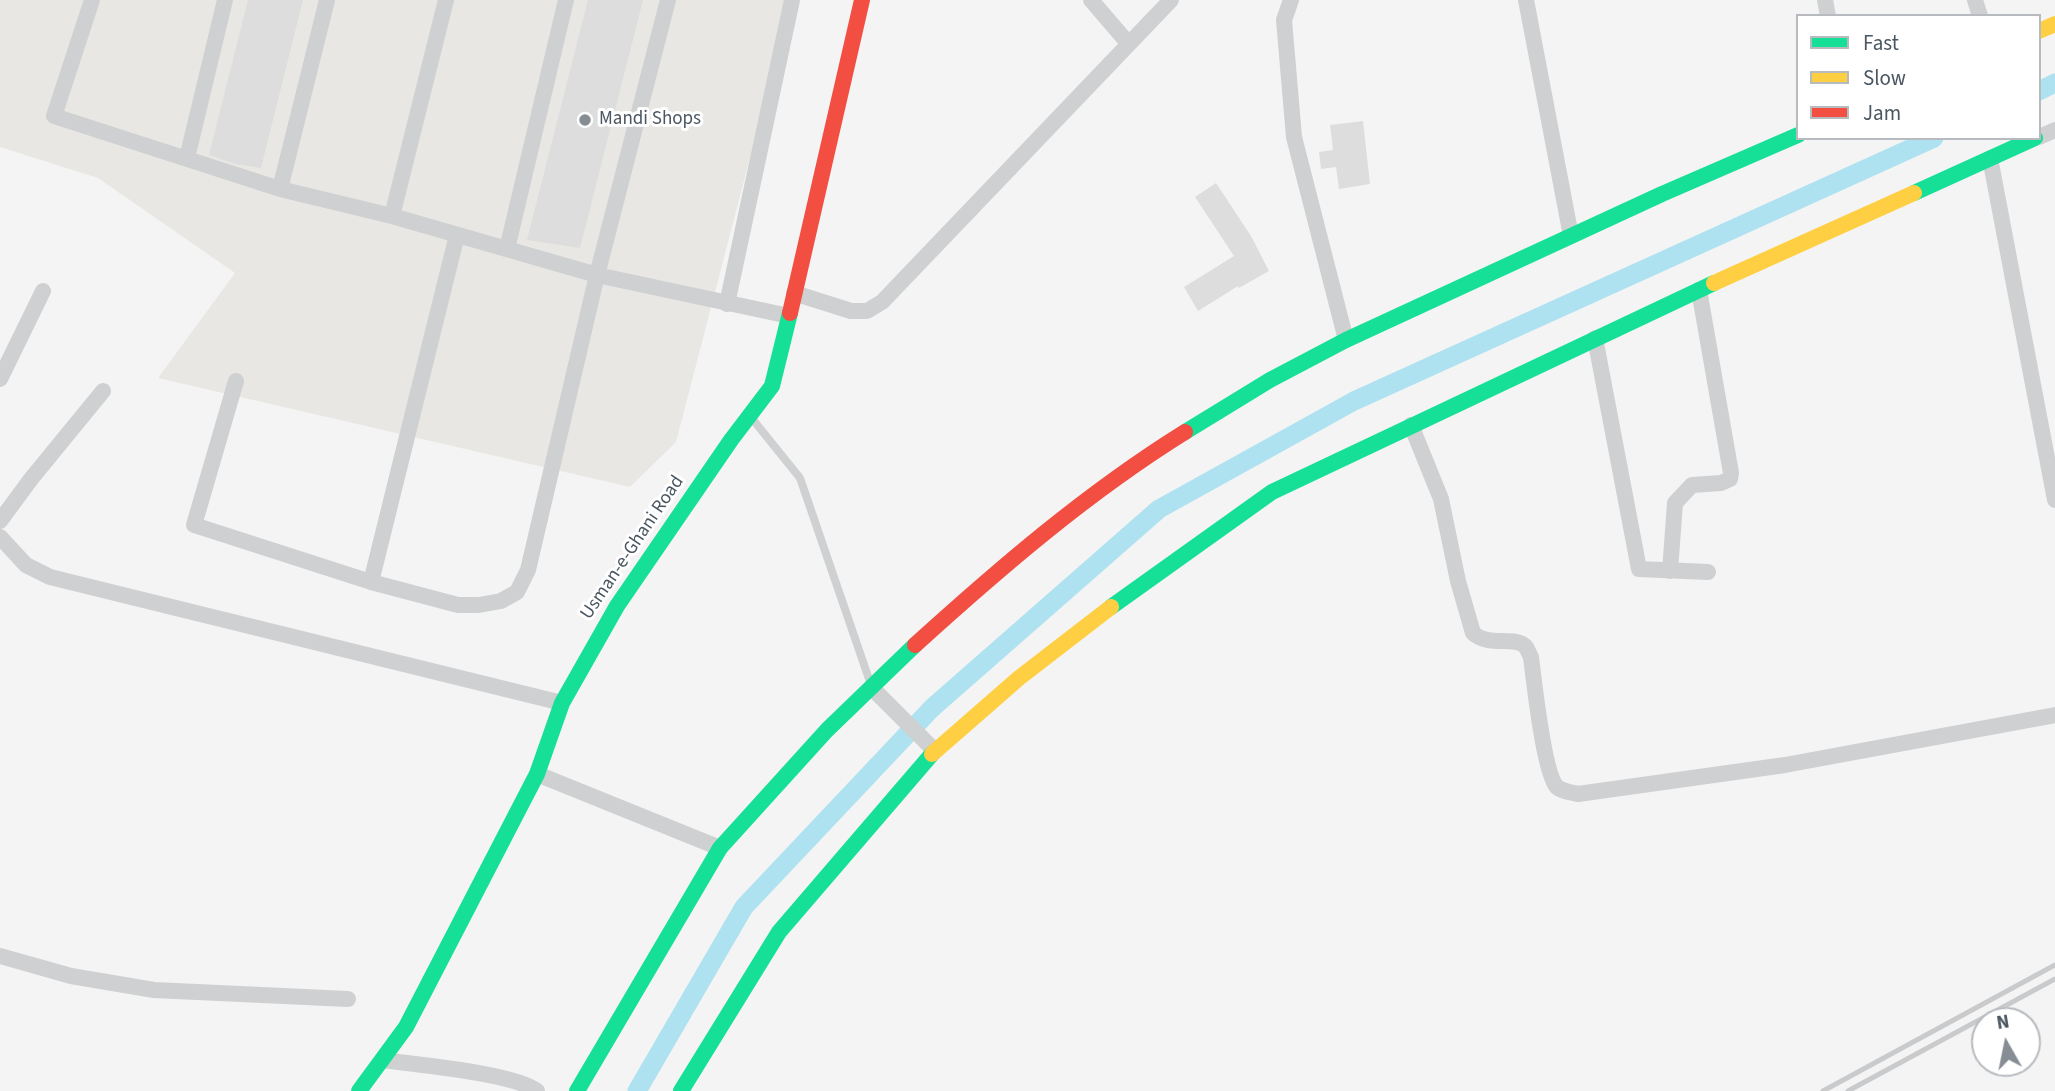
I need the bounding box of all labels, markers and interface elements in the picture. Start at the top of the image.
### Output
legend [1796,14,2041,140]
text: Fast [1863,28,1899,58]
text: Slow [1863,63,1906,93]
text: Jam [1863,98,1901,128]
place label: Mandi Shops [599,109,701,131]
marker: Mandi Shops [577,112,593,128]
street label: Usman-e-Ghani Road [576,472,690,624]
north arrow [1971,1007,2041,1077]
text: N [1995,1008,2011,1037]

